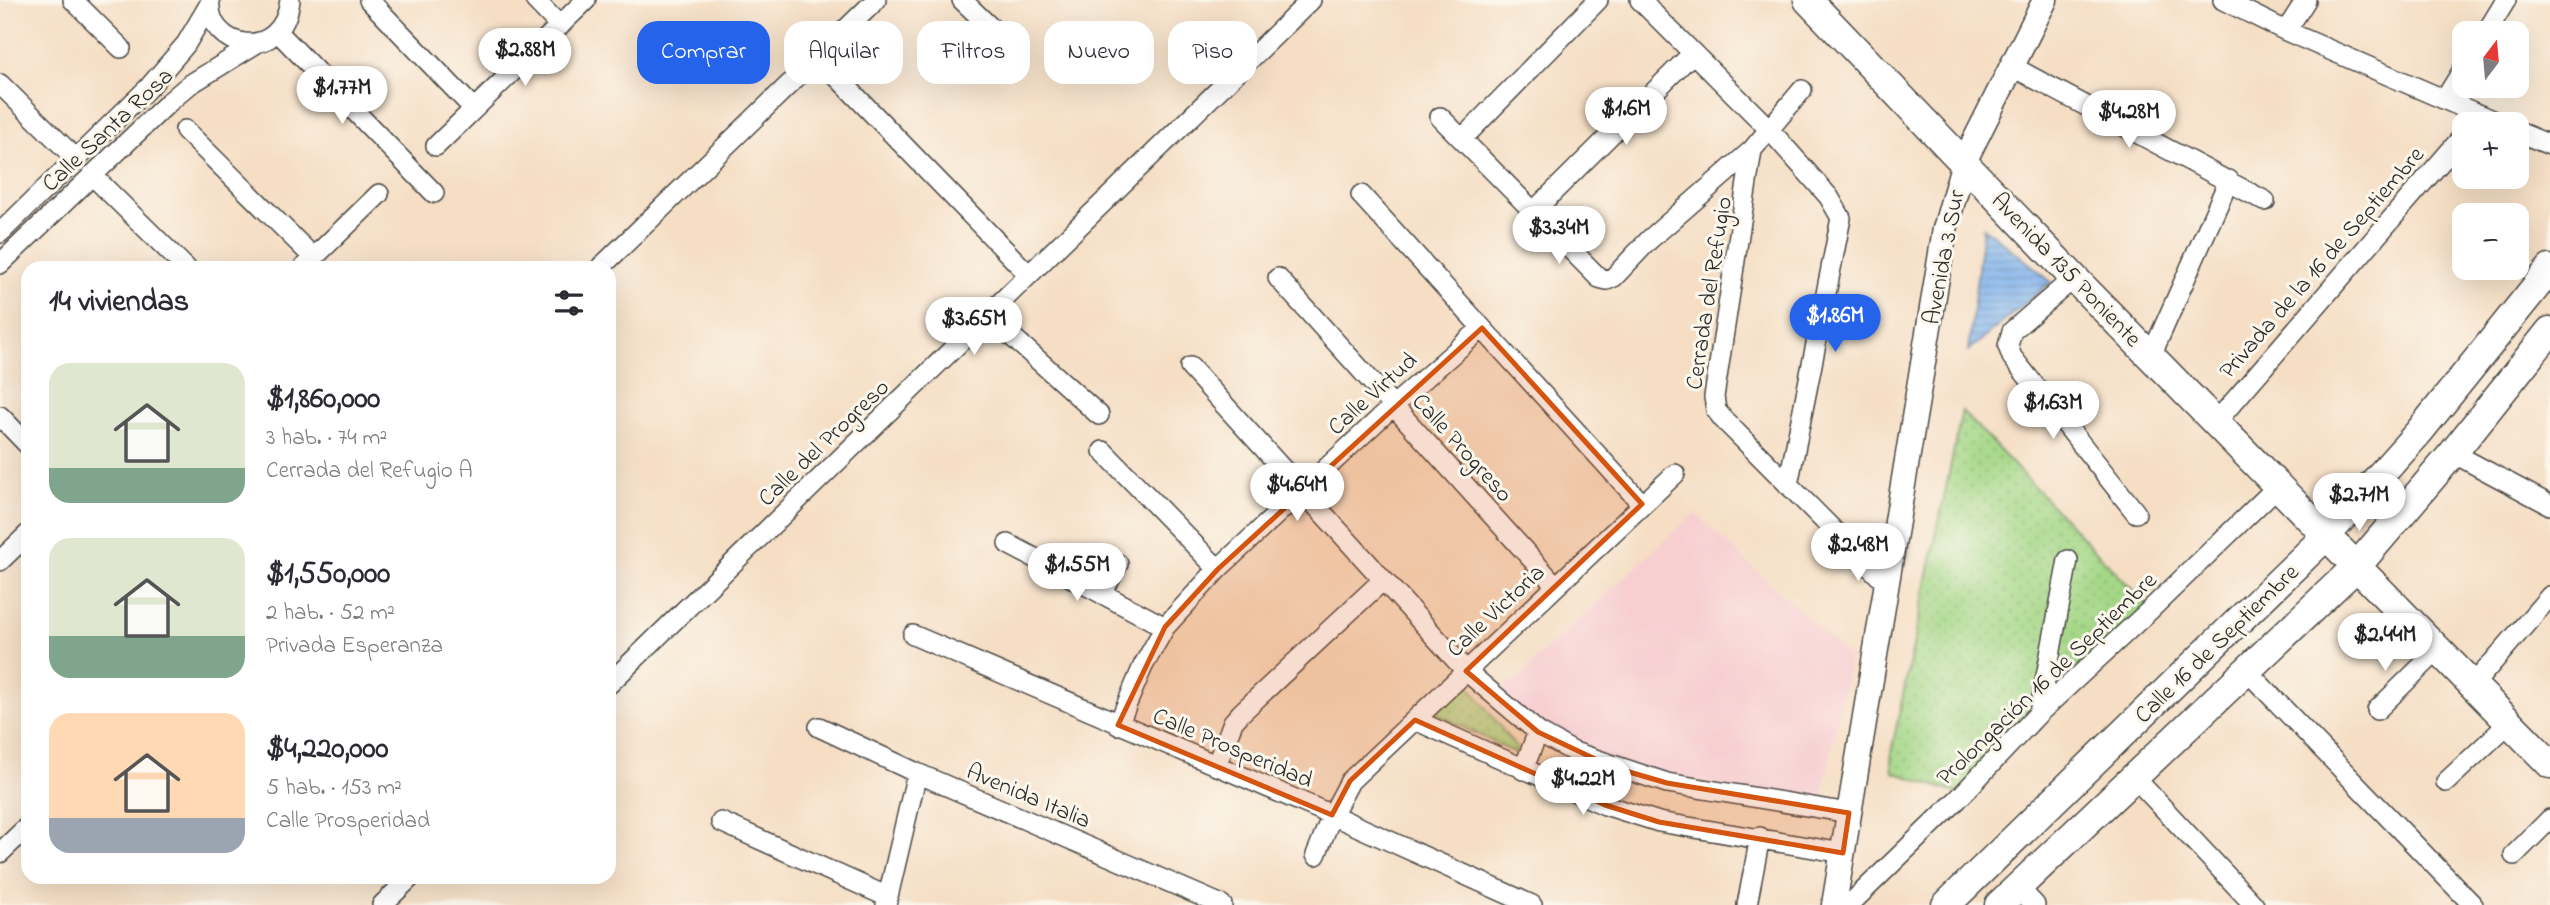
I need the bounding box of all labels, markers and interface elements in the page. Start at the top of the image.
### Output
chip: Comprar [637,21,770,84]
chip: Alquilar [784,21,903,84]
chip: Filtros [917,21,1030,84]
chip: Nuevo [1044,21,1154,84]
chip: Piso [1168,21,1257,84]
north arrow [2452,21,2529,98]
map controls [2452,21,2529,280]
pin: $2.88M [468,28,582,88]
text: $2.88M [494,34,556,67]
street label: Calle Santa Rosa [35,60,182,201]
pin: $1.77M [285,66,399,126]
text: $1.77M [313,72,371,105]
pin: $1.6M [1577,88,1675,147]
pin: $4.28M [2072,90,2186,150]
text: $1.6M [1601,93,1651,126]
text: $4.28M [2098,96,2160,129]
button: + [2452,112,2529,189]
street label: Privada de la 16 de Septiembre [2212,139,2434,388]
street label: Avenida 135 Poniente [1982,185,2149,356]
street label: Avenida 3 Sur [1915,187,1976,328]
street label: Cerrada del Refugio [1678,194,1743,392]
button: − [2452,203,2529,280]
pin: $3.34M [1502,206,1616,266]
text: $3.34M [1528,212,1590,245]
text: 14 viviendas [49,281,189,325]
icon: filters [550,284,588,322]
pin: $1.86M [1778,294,1892,354]
pin: $3.65M [917,298,1031,357]
text: $1.86M [1806,300,1864,333]
text: $3.65M [941,303,1007,336]
street label: Calle Virtud [1321,345,1427,445]
street label: Calle del Progreso [751,372,899,516]
text: $1,860,000 [266,378,380,422]
pin: $1.63M [1996,382,2110,441]
street label: Calle Progreso [1402,386,1520,511]
text: $1.63M [2023,387,2083,420]
icon: home [105,391,189,475]
text: 3 hab. · 74 m² [266,422,387,455]
text: Cerrada del Refugio A [266,455,473,488]
pin: $4.64M [1240,463,1354,523]
text: $4.64M [1266,469,1328,502]
pin: $2.71M [2302,474,2416,533]
text: $2.71M [2329,479,2389,512]
pin: $2.48M [1801,524,1915,583]
text: $2.48M [1827,529,1889,562]
pin: $1.55M [1020,544,1134,603]
text: $1.55M [1044,549,1110,582]
text: $1,550,000 [266,553,390,597]
street label: Calle Victoria [1440,557,1554,667]
street label: Calle 16 de Septiembre [2127,557,2308,733]
street label: Prolongación 16 de Septiembre [1929,564,2166,795]
icon: home [105,566,189,650]
text: 2 hab. · 52 m² [266,597,395,630]
pin: $2.44M [2328,614,2442,673]
text: $2.44M [2354,619,2416,652]
text: Privada Esperanza [266,630,443,663]
street label: Calle Prosperidad [1146,700,1318,799]
text: $4,220,000 [266,728,389,772]
icon: home [105,741,189,825]
street label: Avenida Italia [960,755,1096,839]
pin: $4.22M [1526,758,1640,817]
text: $4.22M [1551,763,1615,796]
text: 5 hab. · 153 m² [266,772,402,805]
text: Calle Prosperidad [266,805,430,838]

